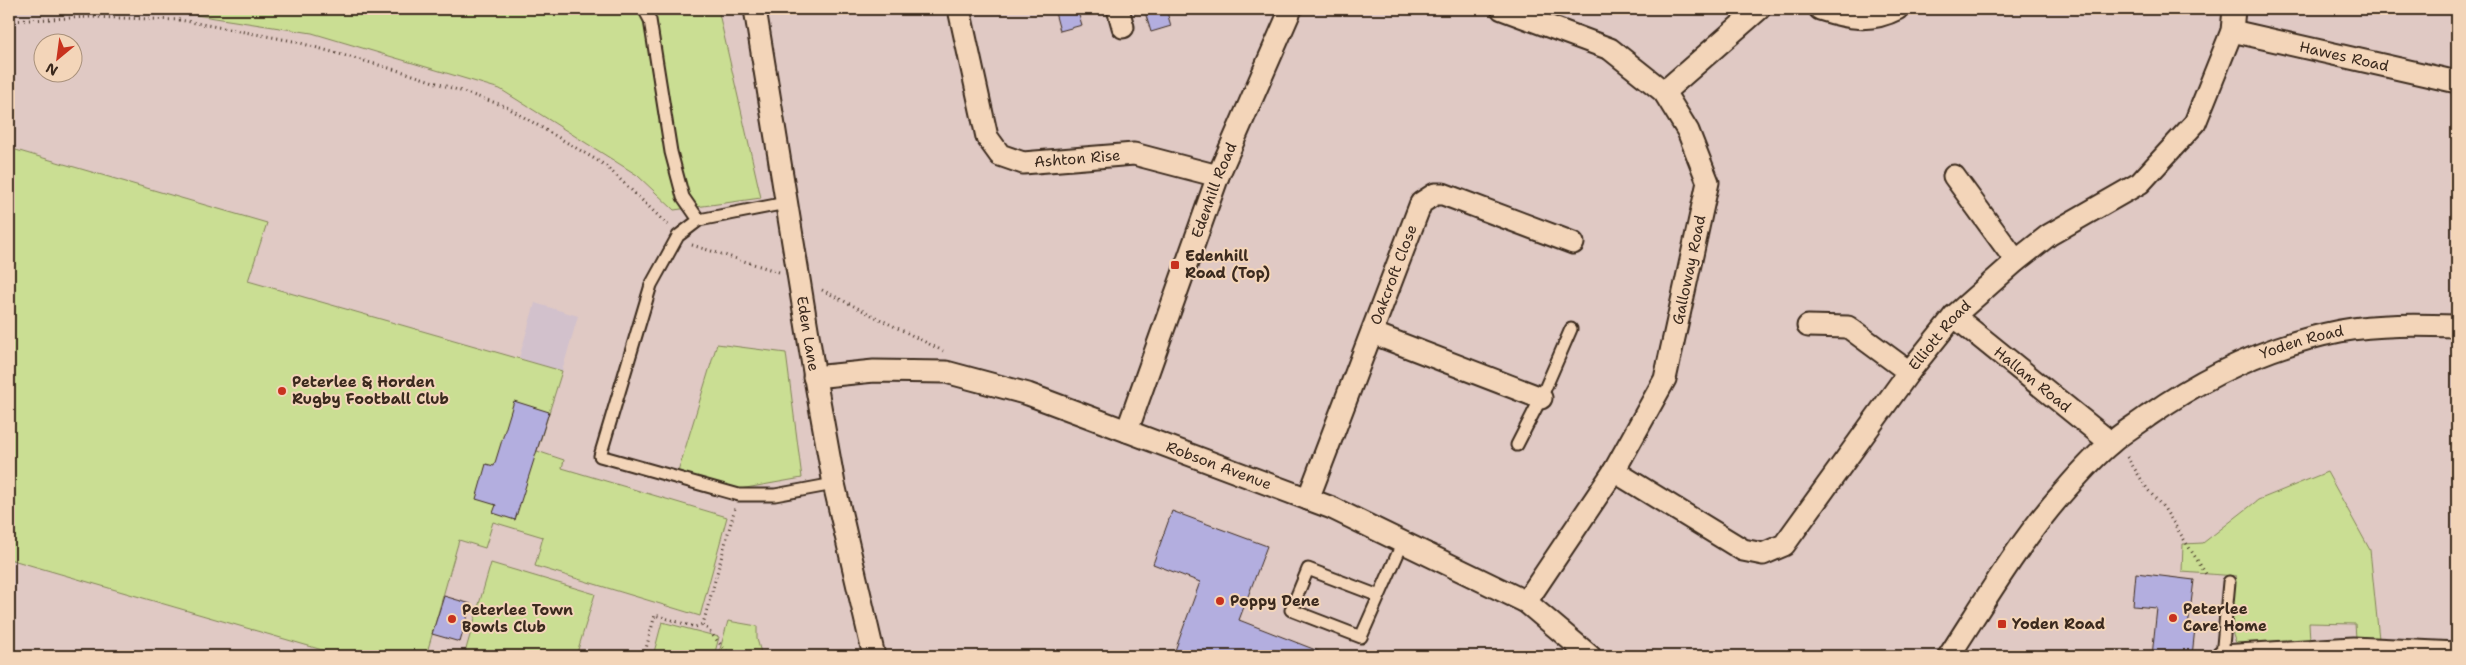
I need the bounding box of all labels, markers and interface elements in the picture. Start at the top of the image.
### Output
north arrow [32,32,82,82]
street label: Hawes Road [2297,37,2391,76]
text: N [42,59,61,80]
street label: Edenhill Road [1187,139,1242,241]
street label: Ashton Rise [1033,145,1121,172]
street label: Galloway Road [1668,213,1710,327]
street label: Oakcroft Close [1365,222,1422,328]
place label: Edenhill Road (Top) [1185,246,1270,283]
marker: Edenhill Road (Top) [1169,259,1181,271]
street label: Eden Lane [792,295,824,373]
street label: Elliott Road [1904,295,1976,375]
street label: Yoden Road [2257,320,2346,364]
street label: Hallam Road [1990,342,2076,417]
place label: Peterlee & Horden Rugby Football Club [292,372,449,409]
marker: Peterlee & Horden Rugby Football Club [276,385,288,397]
street label: Robson Avenue [1163,437,1274,494]
place label: Poppy Dene [1230,591,1320,611]
marker: Poppy Dene [1214,595,1226,607]
place label: Peterlee Care Home [2183,599,2267,636]
place label: Peterlee Town Bowls Club [462,600,573,637]
marker: Peterlee Care Home [2167,612,2179,624]
marker: Peterlee Town Bowls Club [446,613,458,625]
place label: Yoden Road [2012,614,2105,634]
marker: Yoden Road [1996,618,2008,630]

